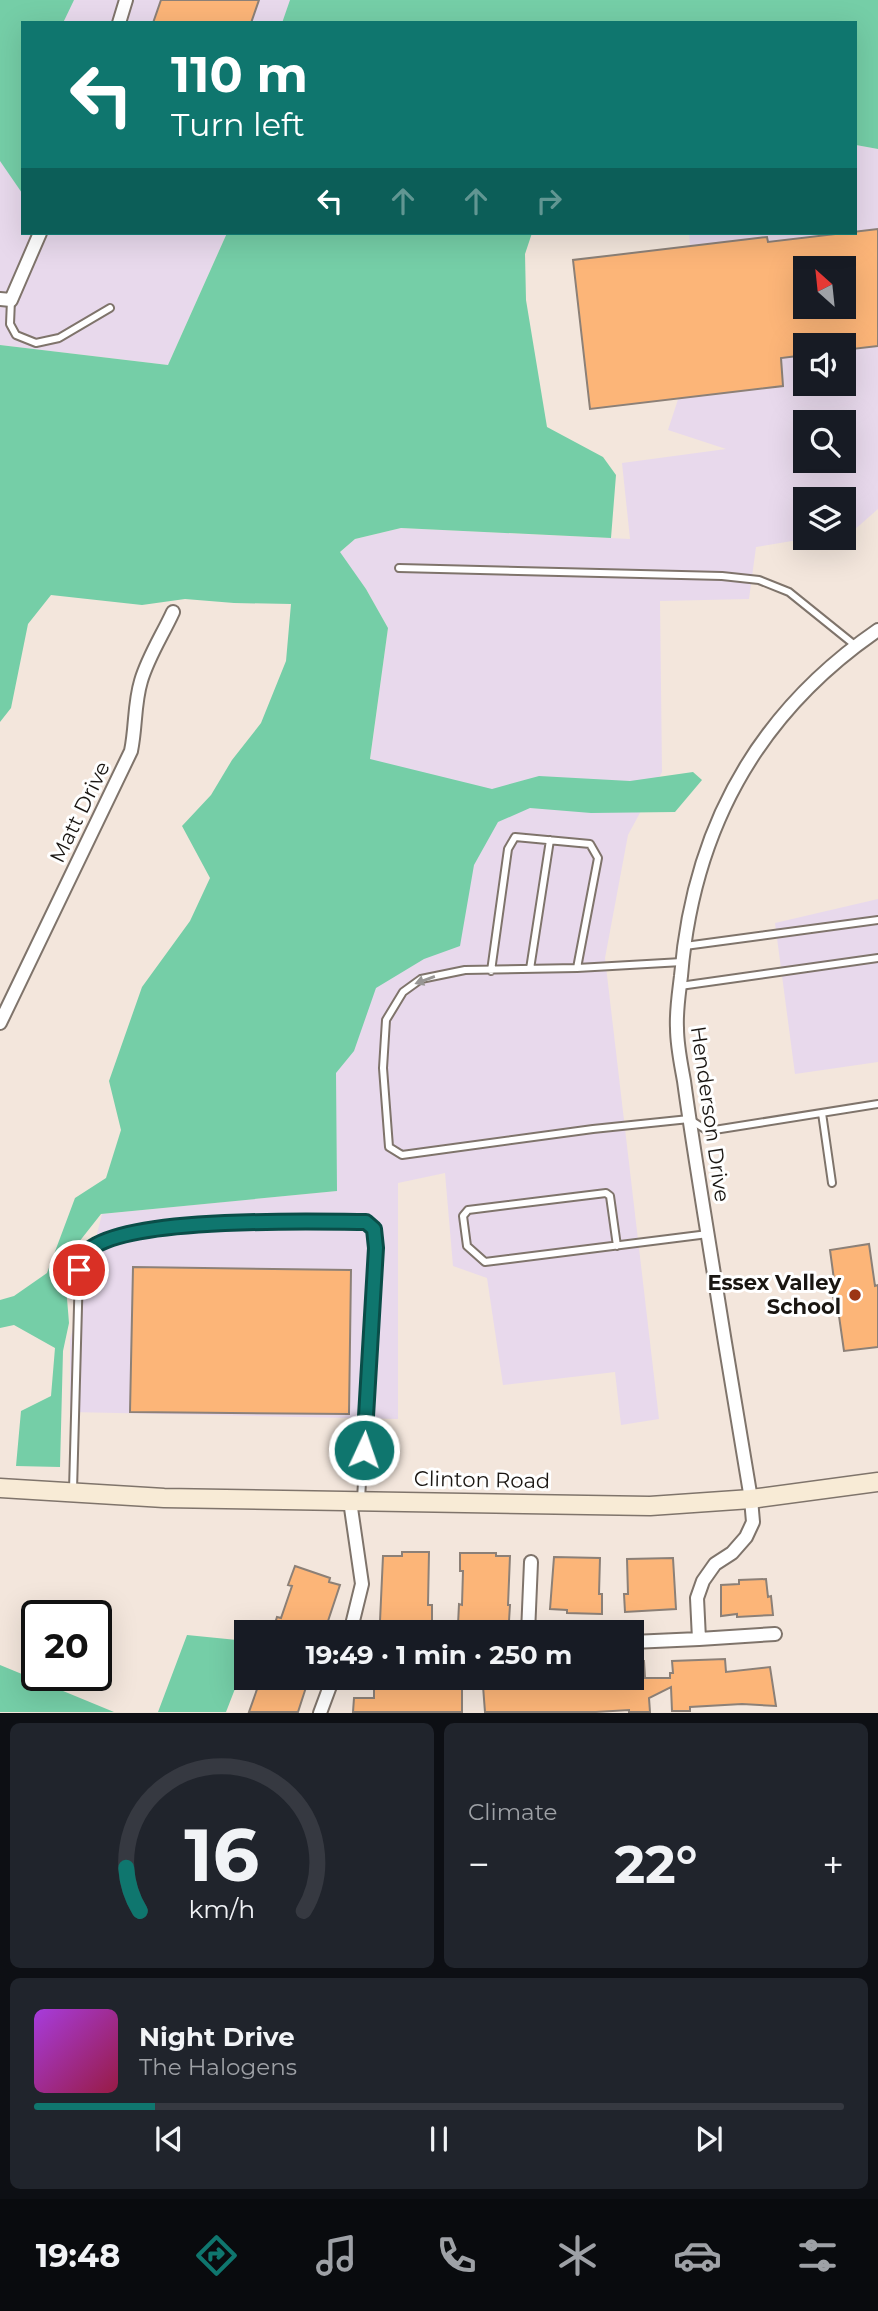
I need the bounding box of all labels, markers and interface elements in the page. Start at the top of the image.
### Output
text: 110 m [171,45,308,104]
icon: left [56,49,147,140]
text: Turn left [171,105,305,144]
icon: left [311,182,349,220]
icon: ahead [384,182,422,220]
icon: ahead [457,182,495,220]
icon: right [530,182,568,220]
north arrow [793,256,856,318]
map controls [793,256,856,550]
button: sound [793,333,856,396]
button: search [793,410,856,473]
button: layers [793,487,856,550]
street label: Matt Drive [44,757,115,867]
one-way arrow [414,975,435,986]
street label: Henderson Drive [686,1024,735,1203]
pin [49,1240,109,1300]
icon: arrive [60,1251,98,1289]
place label: Essex Valley School [707,1270,841,1319]
marker: Essex Valley School [847,1287,863,1303]
position arrow [327,1413,401,1487]
street label: Clinton Road [414,1466,550,1493]
speed limit sign: 20 [21,1600,112,1691]
text: 19:49 · 1 min · 250 m [306,1639,572,1671]
text: Climate [468,1798,557,1826]
text: 16 [185,1812,259,1900]
text: 22° [614,1833,698,1896]
text: − [468,1841,490,1888]
text: + [822,1841,844,1888]
text: km/h [189,1894,255,1924]
text: Night Drive [139,2021,295,2053]
text: The Halogens [139,2053,297,2081]
icon: previous [150,2120,188,2158]
icon: pause [420,2120,458,2158]
icon: next [690,2120,728,2158]
icon: directions [192,2231,241,2280]
icon: music [312,2231,361,2280]
icon: phone [432,2231,481,2280]
icon: climate [553,2231,602,2280]
icon: car [673,2231,722,2280]
icon: filters [793,2231,842,2280]
text: 19:48 [36,2236,120,2275]

